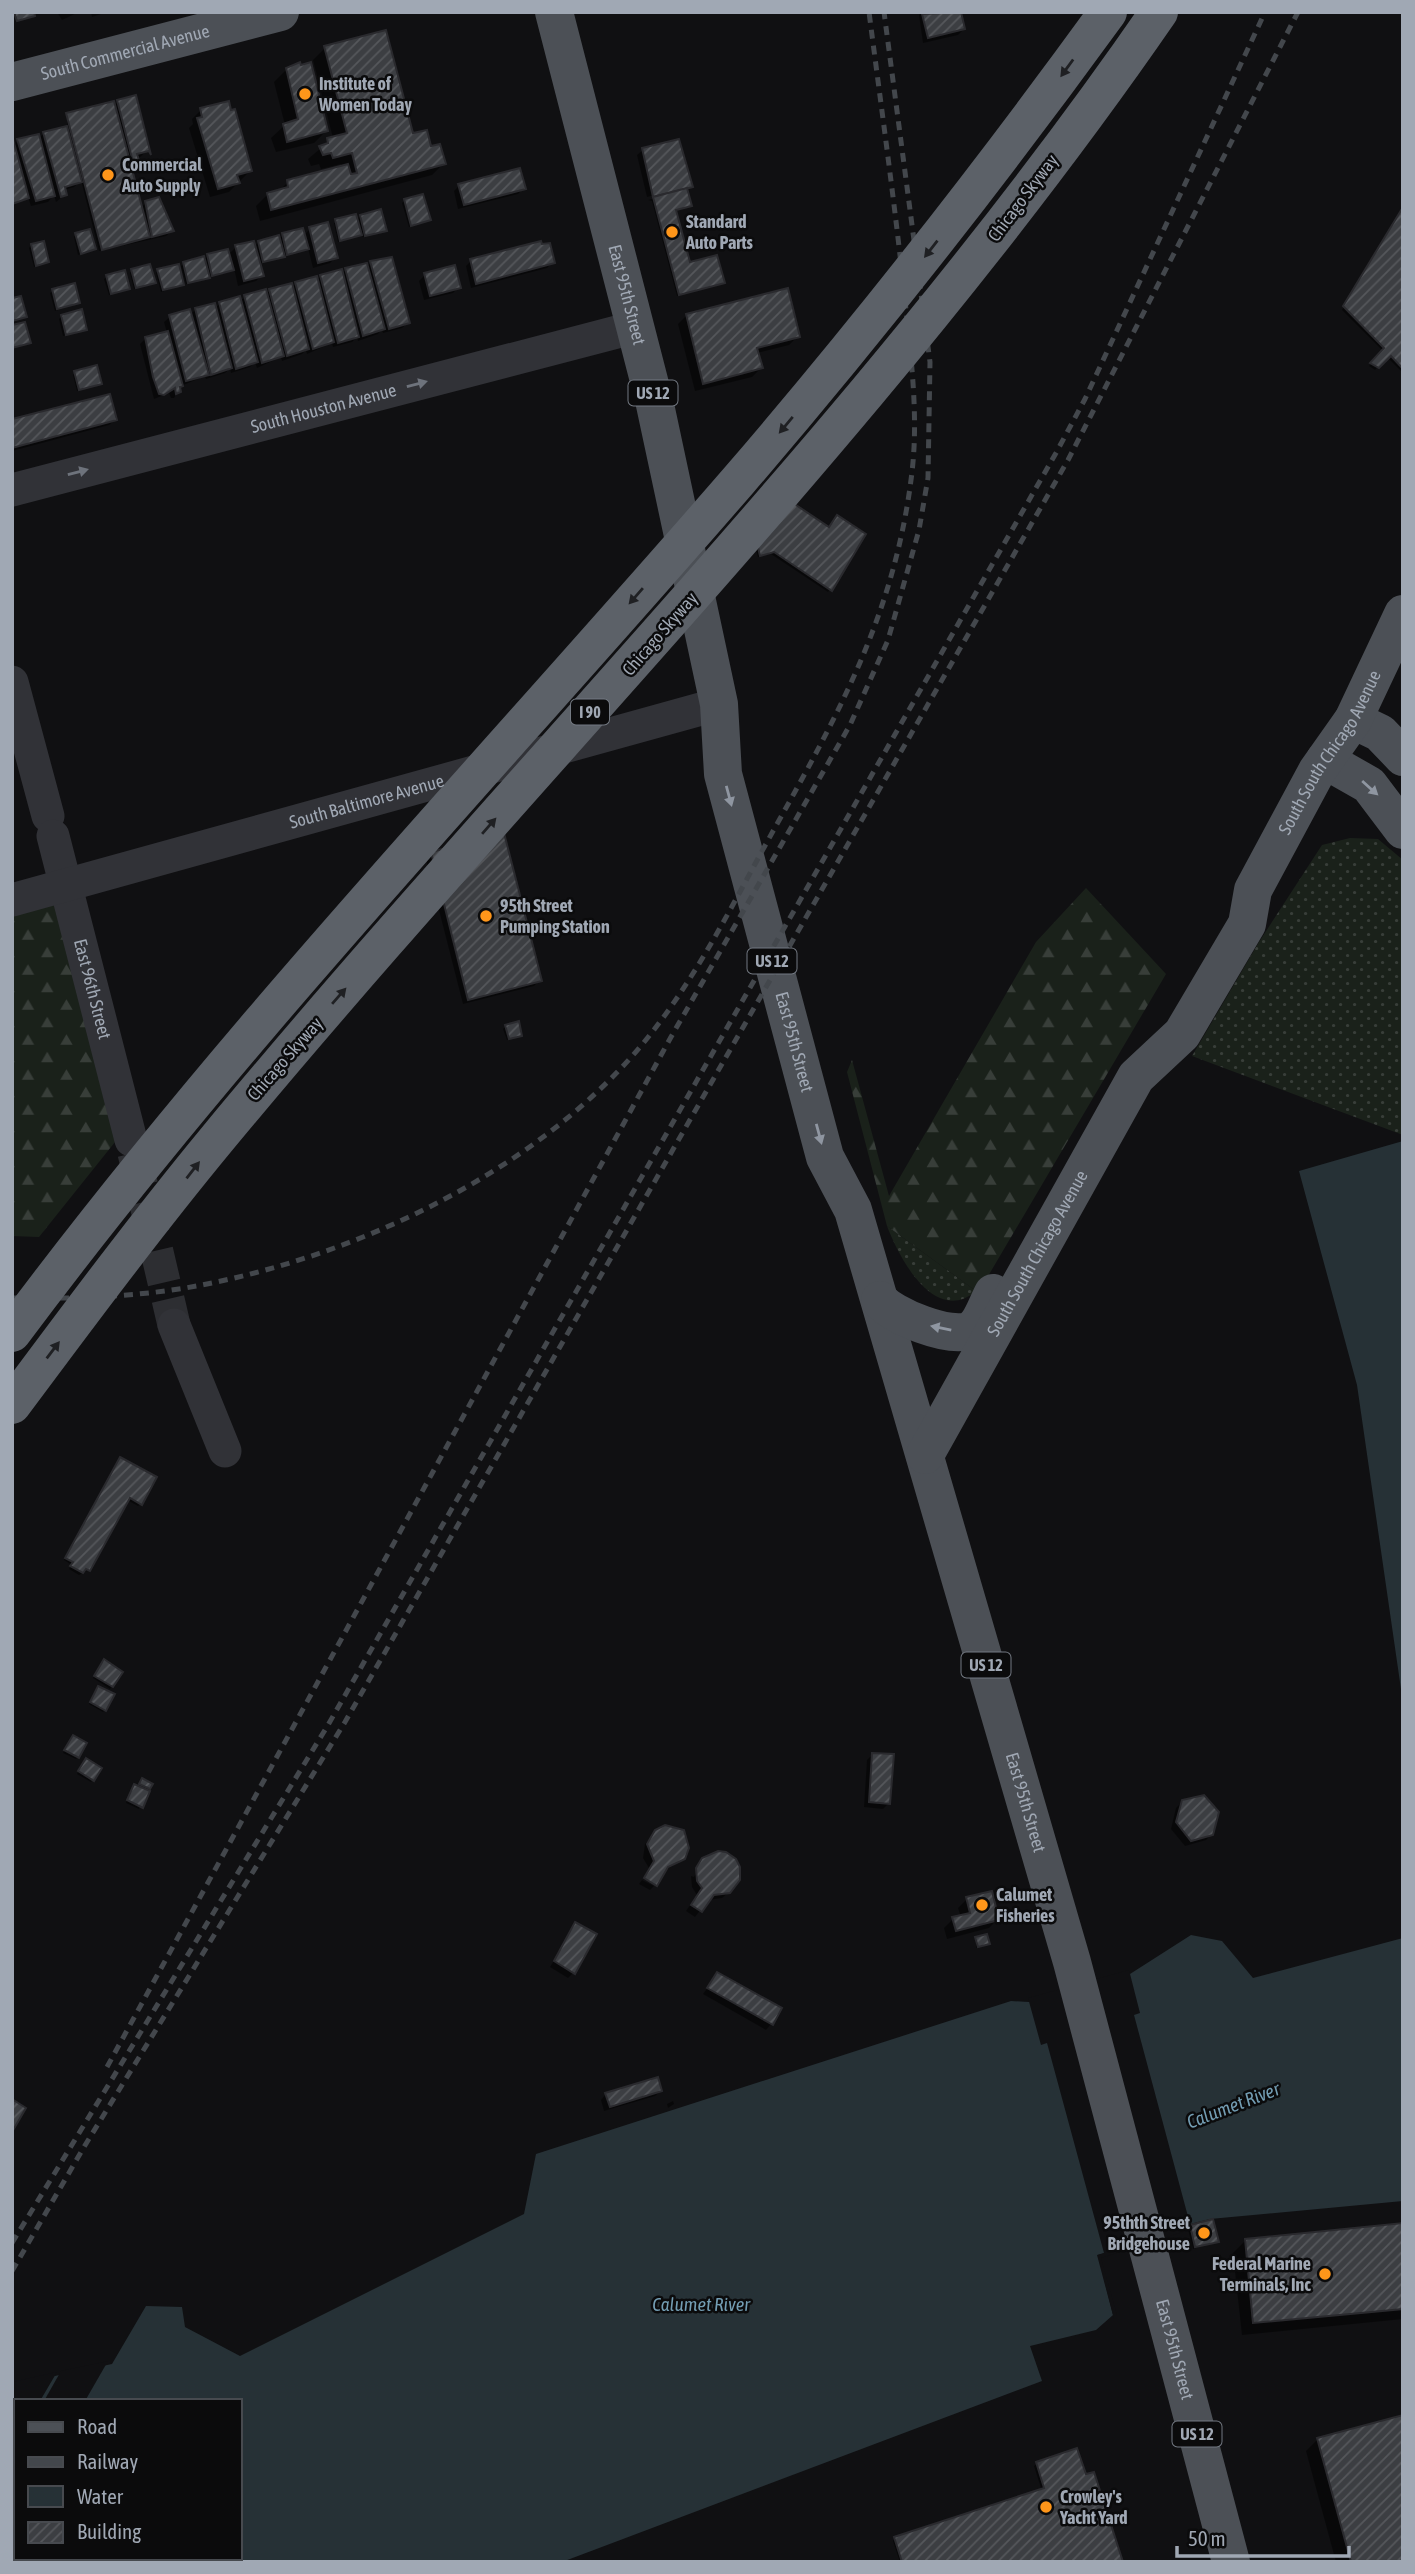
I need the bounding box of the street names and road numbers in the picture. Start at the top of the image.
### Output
street label: South Commercial Avenue [39,20,212,84]
street label: Chicago Skyway [983,150,1062,245]
street label: East 95th Street [604,242,650,347]
street label: South Houston Avenue [248,379,398,437]
road number: US 12 [628,380,678,406]
street label: Chicago Skyway [618,588,702,680]
street label: South South Chicago Avenue [1274,667,1385,838]
road number: I 90 [571,699,609,724]
street label: South Baltimore Avenue [287,770,446,833]
street label: East 96th Street [70,936,116,1041]
road number: US 12 [748,948,796,973]
street label: East 95th Street [771,989,818,1094]
street label: Chicago Skyway [243,1013,327,1105]
street label: South South Chicago Avenue [983,1167,1092,1340]
road number: US 12 [962,1652,1010,1678]
street label: East 95th Street [1002,1750,1050,1855]
street label: East 95th Street [1152,2297,1198,2402]
road number: US 12 [1172,2422,1222,2446]

